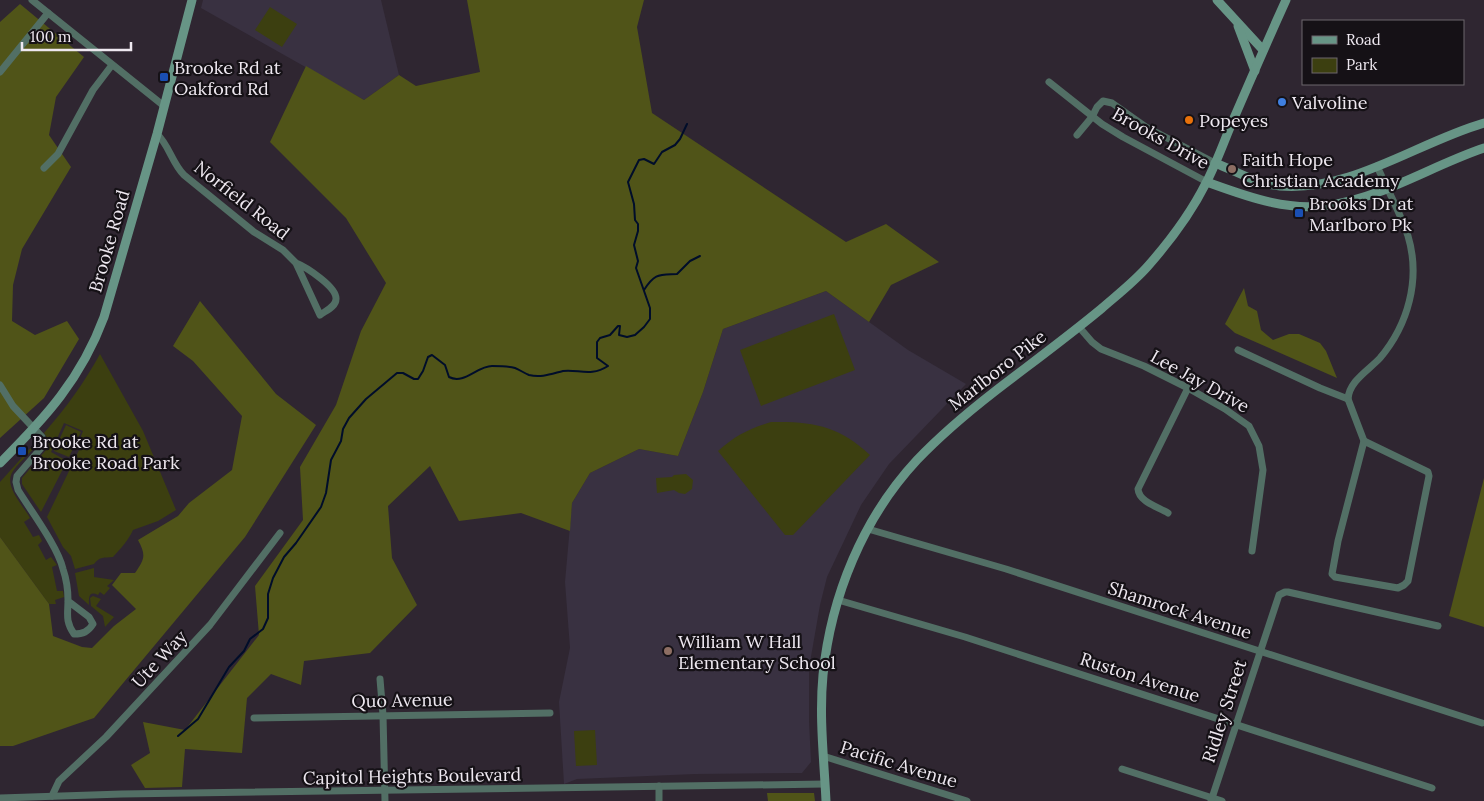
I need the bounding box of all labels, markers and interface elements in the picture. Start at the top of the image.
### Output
scale bar [22,20,131,52]
legend [1302,20,1464,85]
text: 100 m [30,27,71,46]
text: Road [1346,30,1381,49]
text: Park [1346,55,1377,74]
place label: Brooke Rd at Oakford Rd [174,56,281,100]
marker: Brooke Rd at Oakford Rd [158,71,170,83]
place label: Valvoline [1291,91,1368,114]
marker: Valvoline [1276,96,1288,108]
street label: Brooks Drive [1108,102,1214,174]
place label: Popeyes [1199,109,1268,132]
marker: Popeyes [1183,114,1195,126]
place label: Faith Hope Christian Academy [1242,148,1400,192]
street label: Norfield Road [190,156,295,245]
marker: Faith Hope Christian Academy [1226,163,1238,175]
street label: Brooke Road [83,187,135,295]
place label: Brooks Dr at Marlboro Pk [1309,192,1414,236]
marker: Brooks Dr at Marlboro Pk [1293,207,1305,219]
street label: Marlboro Pike [944,325,1051,415]
street label: Lee Jay Drive [1147,344,1254,418]
place label: Brooke Rd at Brooke Road Park [32,430,180,474]
marker: Brooke Rd at Brooke Road Park [16,445,28,457]
street label: Shamrock Avenue [1105,576,1255,644]
street label: Ute Way [126,625,192,693]
place label: William W Hall Elementary School [678,630,836,674]
marker: William W Hall Elementary School [662,645,674,657]
street label: Ruston Avenue [1077,647,1203,707]
street label: Ridley Street [1197,657,1251,765]
street label: Quo Avenue [351,688,453,712]
street label: Pacific Avenue [838,735,961,793]
street label: Capitol Heights Boulevard [303,763,522,789]

